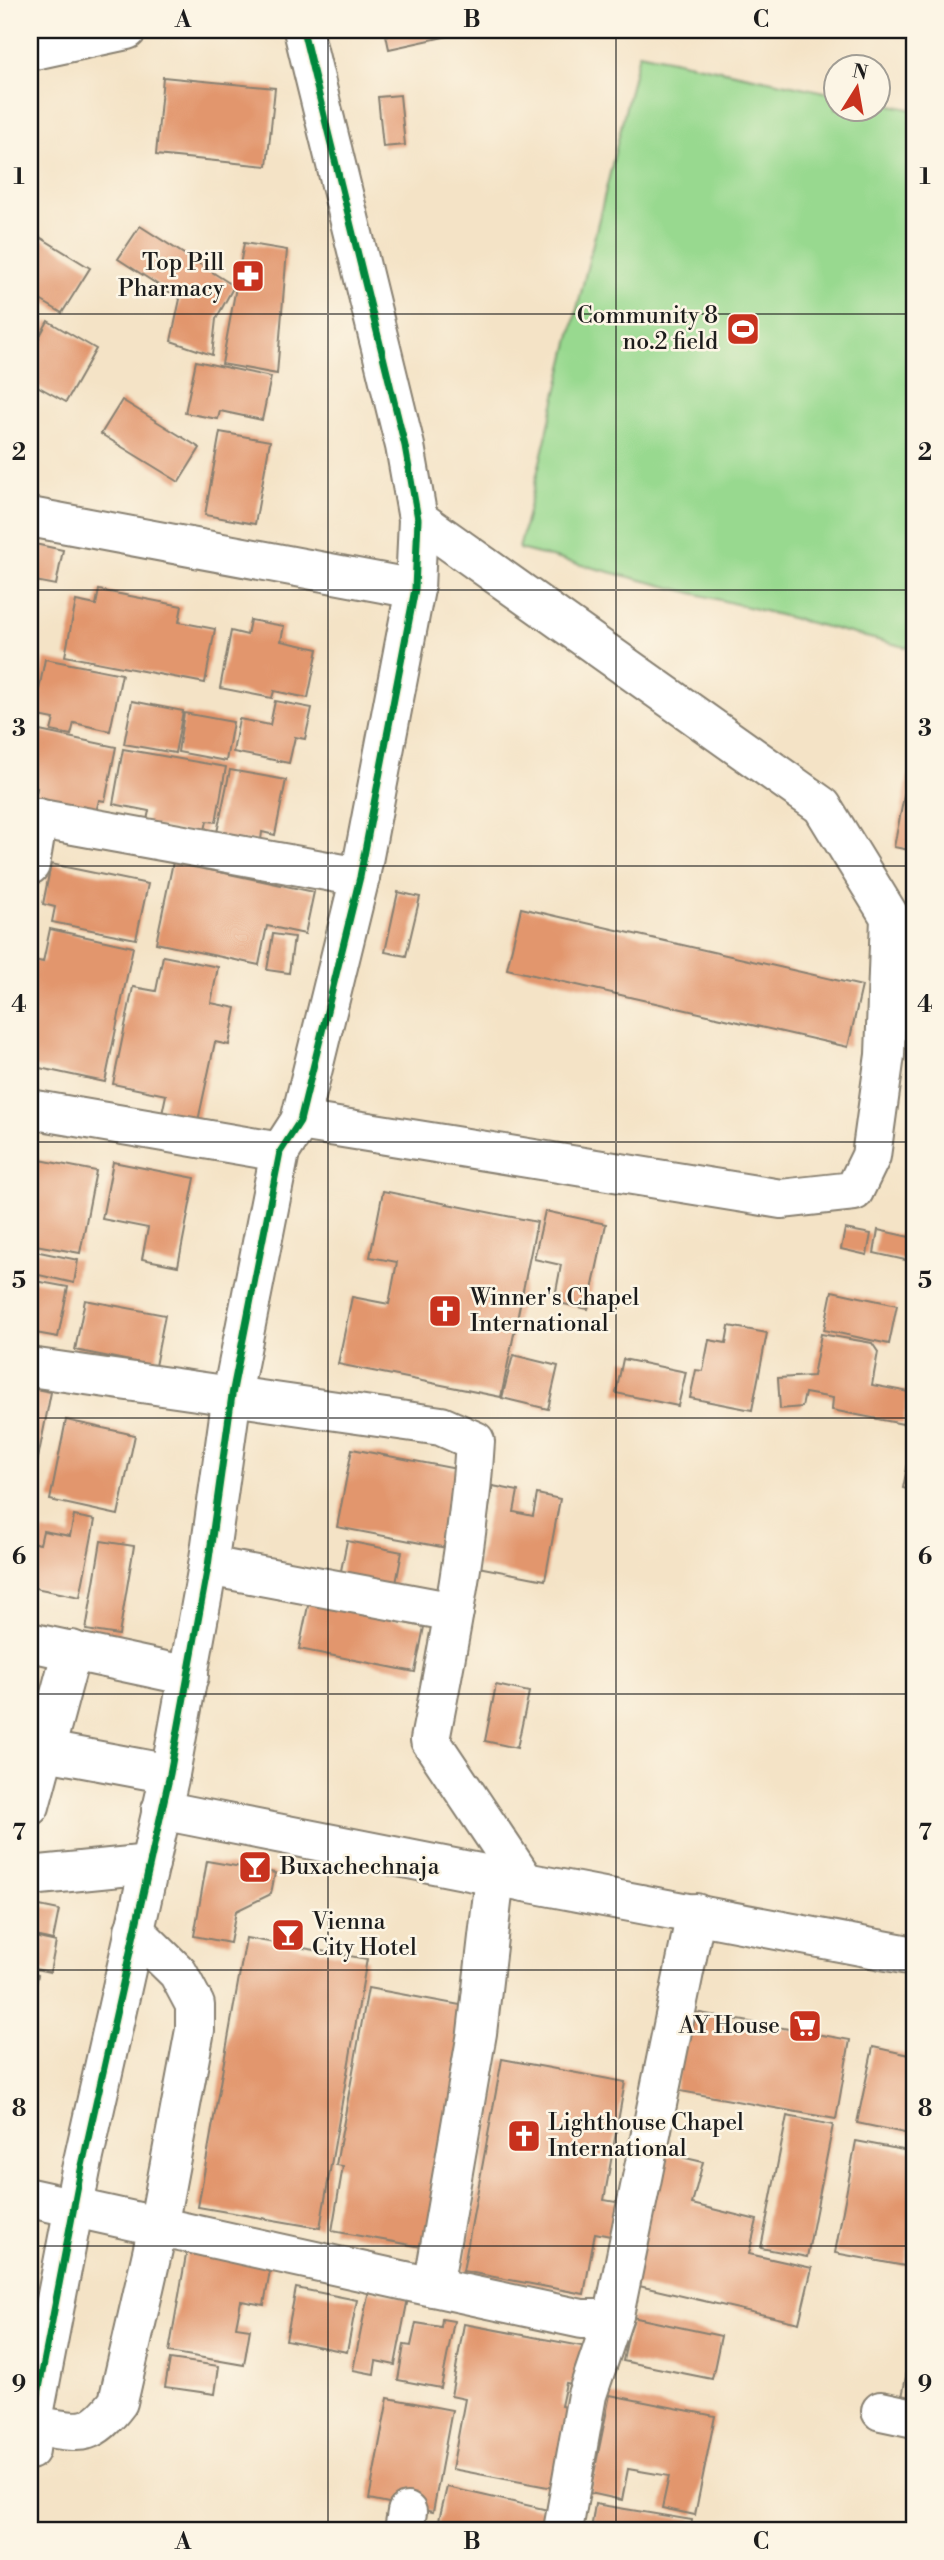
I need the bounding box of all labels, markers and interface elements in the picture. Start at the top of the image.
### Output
text: A [174,6,192,34]
text: B [463,6,481,34]
text: C [753,6,769,34]
north arrow [822,52,892,122]
text: N [850,59,870,86]
text: 1 [13,163,25,191]
text: 1 [919,163,931,191]
place label: Top Pill Pharmacy [118,249,225,303]
pharmacy icon: Top Pill Pharmacy [229,257,267,295]
place label: Community 8 no.2 field [577,302,718,356]
sports icon: Community 8 no.2 field [724,310,762,348]
text: 2 [12,439,26,467]
text: 2 [918,439,932,467]
text: 3 [12,715,26,743]
text: 3 [918,715,932,743]
text: 4 [11,991,27,1019]
text: 4 [917,991,933,1019]
text: 5 [12,1267,26,1295]
text: 5 [918,1267,932,1295]
place label: Winner's Chapel International [469,1284,640,1338]
church icon: Winner's Chapel International [426,1292,464,1330]
text: 6 [12,1543,26,1571]
text: 6 [918,1543,932,1571]
text: 7 [12,1819,26,1847]
text: 7 [918,1819,932,1847]
bar icon: Buxachechnaja [236,1848,274,1886]
place label: Buxachechnaja [279,1853,440,1881]
place label: Vienna City Hotel [311,1908,417,1962]
bar icon: Vienna City Hotel [269,1916,307,1954]
supermarket icon: AY House [786,2007,824,2045]
place label: AY House [678,2012,780,2040]
text: 8 [12,2095,26,2123]
text: 8 [918,2095,932,2123]
place label: Lighthouse Chapel International [548,2109,744,2163]
church icon: Lighthouse Chapel International [505,2117,543,2155]
text: 9 [12,2371,26,2399]
text: 9 [918,2371,932,2399]
text: A [174,2528,192,2556]
text: B [463,2528,481,2556]
text: C [753,2528,769,2556]

